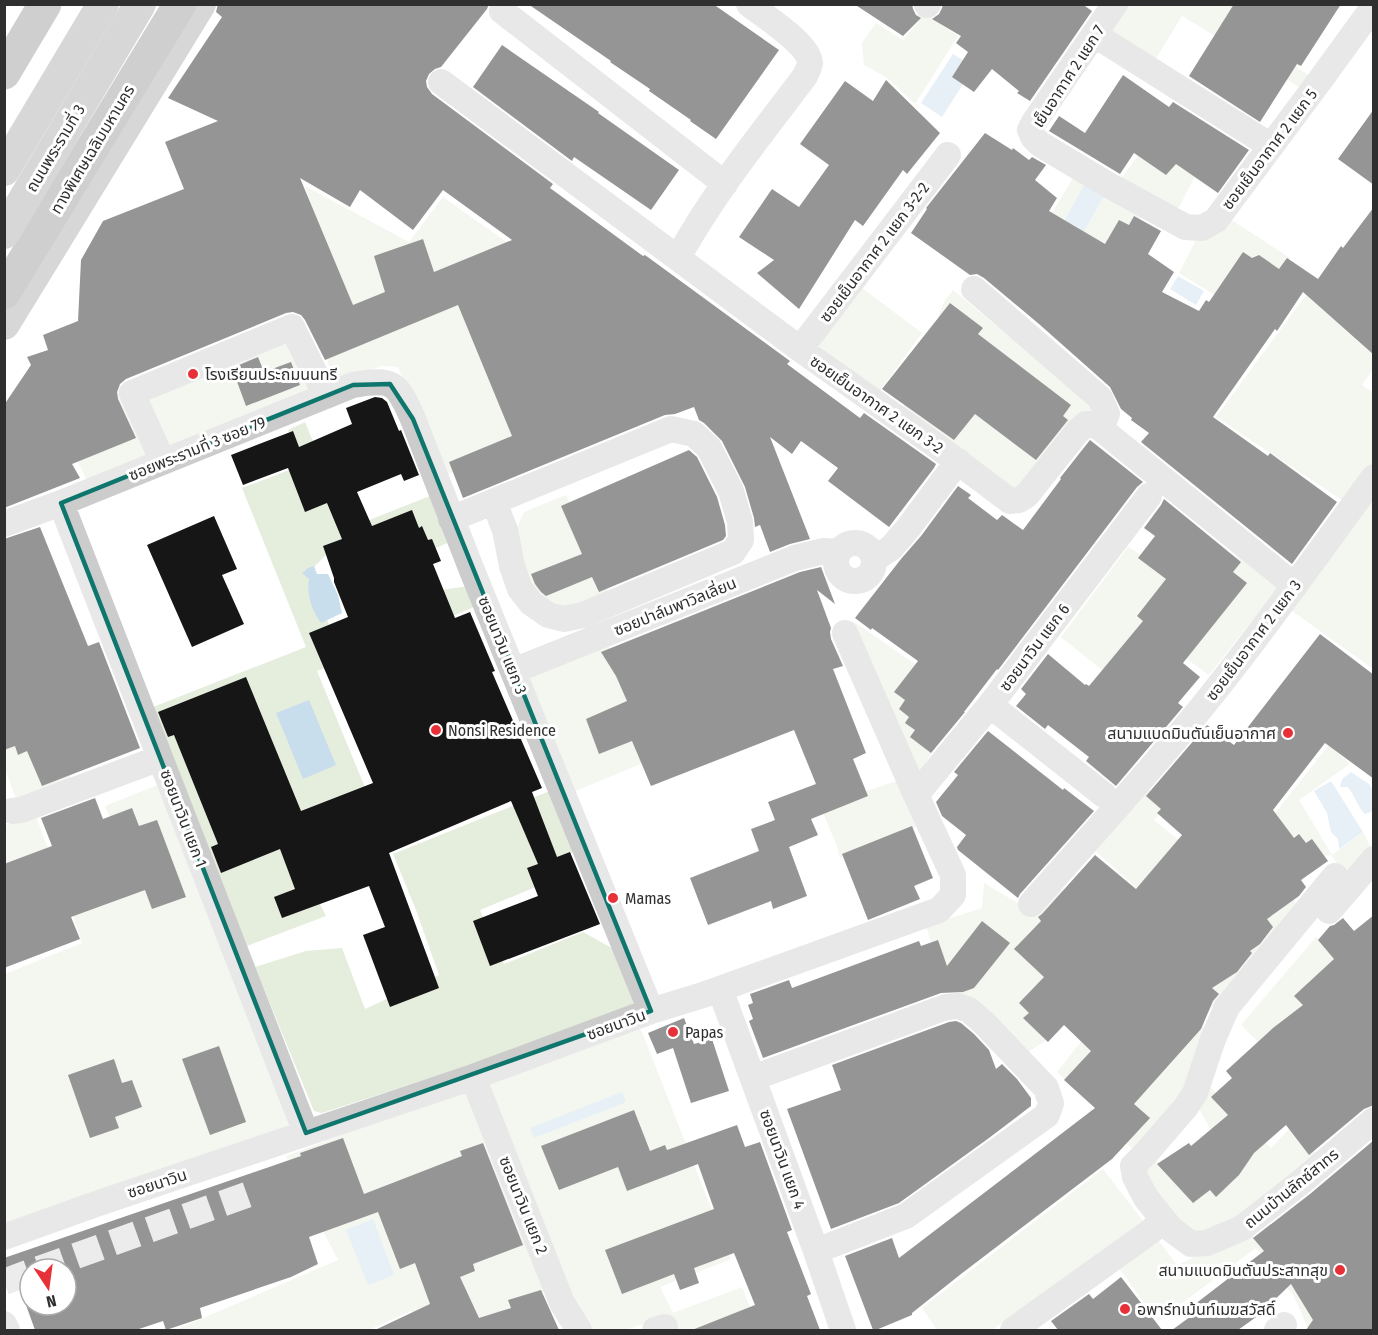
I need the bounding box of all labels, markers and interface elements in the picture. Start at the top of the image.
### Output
street label: เย็นอากาศ 2 แยก 7 [1028,21,1109,131]
street label: ทางพิเศษเฉลิมมหานคร [46,81,139,217]
street label: ซอยเย็นอากาศ 2 แยก 5 [1218,85,1321,213]
street label: ถนนพระรามที่ 3 [20,100,89,195]
street label: ซอยเย็นอากาศ 2 แยก 3-2-2 [816,179,933,326]
street label: ซอยเย็นอากาศ 2 แยก 3-2 [806,351,947,458]
place label: โรงเรียนประถมนนทรี [205,365,338,384]
marker: โรงเรียนประถมนนทรี [186,367,200,381]
street label: ซอยพระรามที่ 3 ซอย 79 [125,410,269,485]
street label: ซอยปาล์มพาวิลเลี่ยน [610,571,739,640]
street label: ซอยเย็นอากาศ 2 แยก 3 [1202,576,1305,704]
street label: ซอยนาวิน แยก 3 [474,593,531,697]
street label: ซอยนาวิน แยก 6 [995,600,1074,695]
place label: Nonsi Residence [448,721,556,740]
marker: Nonsi Residence [429,723,443,737]
place label: สนามแบดมินตันเย็นอากาศ [1107,724,1276,743]
marker: สนามแบดมินตันเย็นอากาศ [1281,726,1295,740]
street label: ซอยนาวิน แยก 1 [156,767,211,870]
place label: Mamas [625,889,671,908]
marker: Mamas [606,891,620,905]
street label: ซอยนาวิน [584,1005,648,1044]
place label: Papas [685,1023,723,1042]
marker: Papas [666,1025,680,1039]
street label: ซอยนาวิน แยก 4 [756,1107,809,1212]
street label: ถนนบ้านลักซ์สาทร [1240,1144,1343,1232]
street label: ซอยนาวิน แยก 2 [495,1153,552,1257]
street label: ซอยนาวิน [125,1165,189,1202]
north arrow [18,1257,78,1317]
place label: สนามแบดมินตันประสาทสุข [1158,1261,1328,1280]
marker: สนามแบดมินตันประสาทสุข [1333,1263,1347,1277]
text: N [44,1291,58,1311]
place label: อพาร์ทเม้นท์เมฆสวัสดิ์ [1137,1300,1276,1319]
marker: อพาร์ทเม้นท์เมฆสวัสดิ์ [1118,1302,1132,1316]

